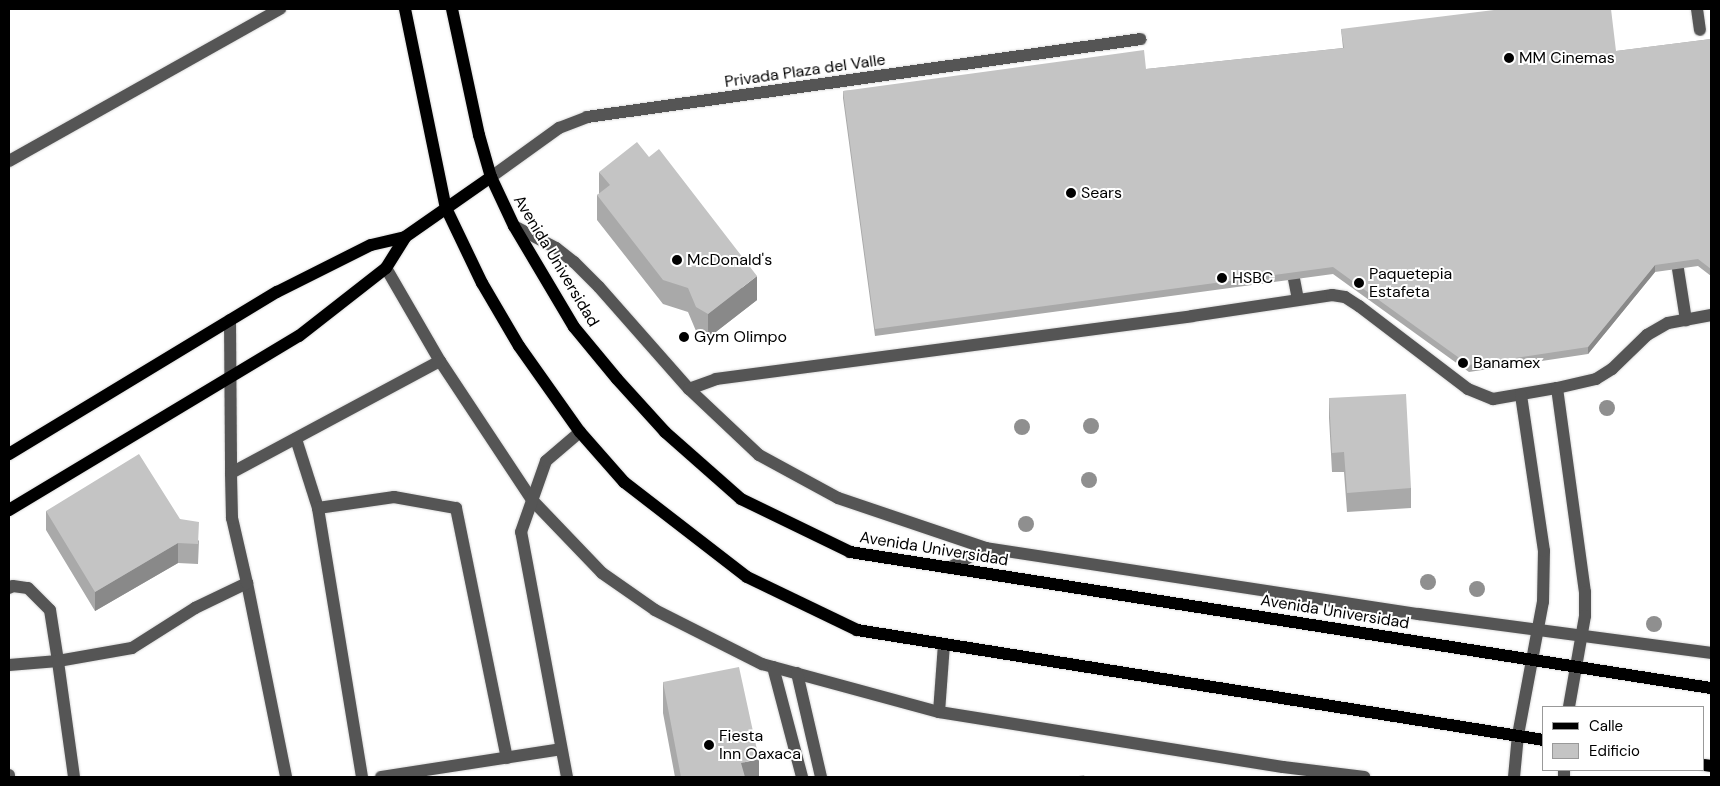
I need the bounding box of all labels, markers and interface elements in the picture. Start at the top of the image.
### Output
place label: MM Cinemas [1519,48,1615,68]
street label: Privada Plaza del Valle [723,50,887,92]
marker: MM Cinemas [1503,52,1515,64]
place label: Sears [1081,183,1122,203]
marker: Sears [1065,187,1077,199]
street label: Avenida Universidad [509,192,603,330]
place label: McDonald's [687,250,772,270]
marker: McDonald's [671,254,683,266]
place label: Paquetepia Estafeta [1369,264,1452,302]
place label: HSBC [1232,268,1273,288]
marker: HSBC [1216,272,1228,284]
marker: Paquetepia Estafeta [1353,277,1365,289]
place label: Gym Olimpo [694,327,787,347]
marker: Gym Olimpo [678,331,690,343]
place label: Banamex [1473,353,1540,373]
marker: Banamex [1457,357,1469,369]
street label: Avenida Universidad [858,528,1010,570]
street label: Avenida Universidad [1259,591,1411,633]
legend [1542,706,1705,771]
text: Calle [1589,716,1623,736]
place label: Fiesta Inn Oaxaca [719,726,801,764]
marker: Fiesta Inn Oaxaca [703,739,715,751]
text: Edificio [1589,741,1640,761]

